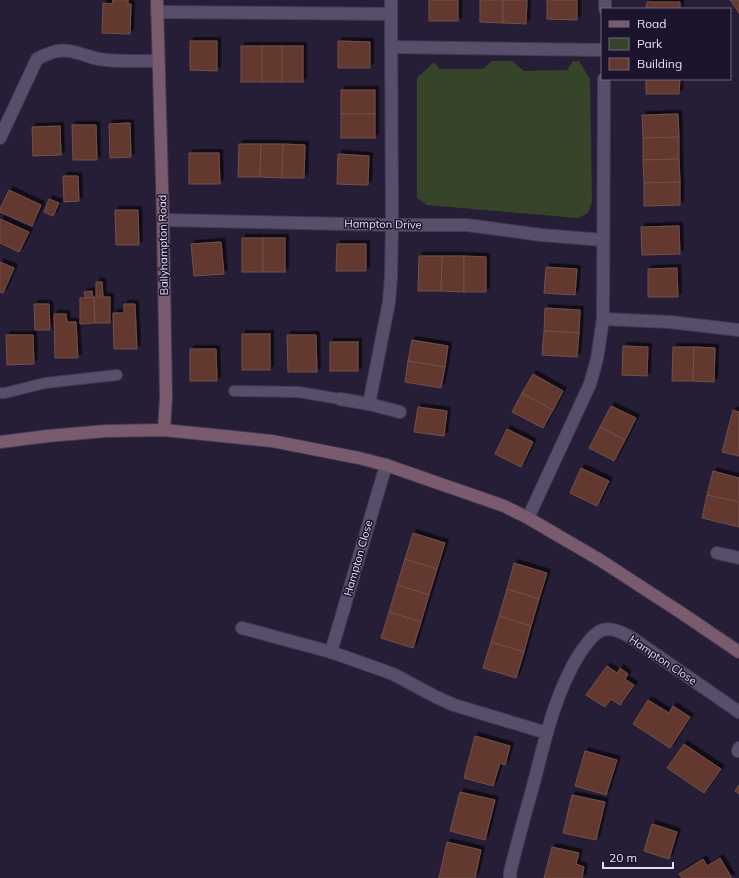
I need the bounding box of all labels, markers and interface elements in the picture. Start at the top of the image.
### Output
legend [601,8,731,80]
text: Road [637,16,666,31]
text: Park [637,36,663,51]
text: Building [637,56,682,71]
street label: Ballyhampton Road [155,194,171,296]
street label: Hampton Drive [344,216,422,232]
street label: Hampton Close [340,518,376,598]
street label: Hampton Close [627,632,699,688]
scale bar [603,844,673,870]
text: 20 m [609,850,637,865]

